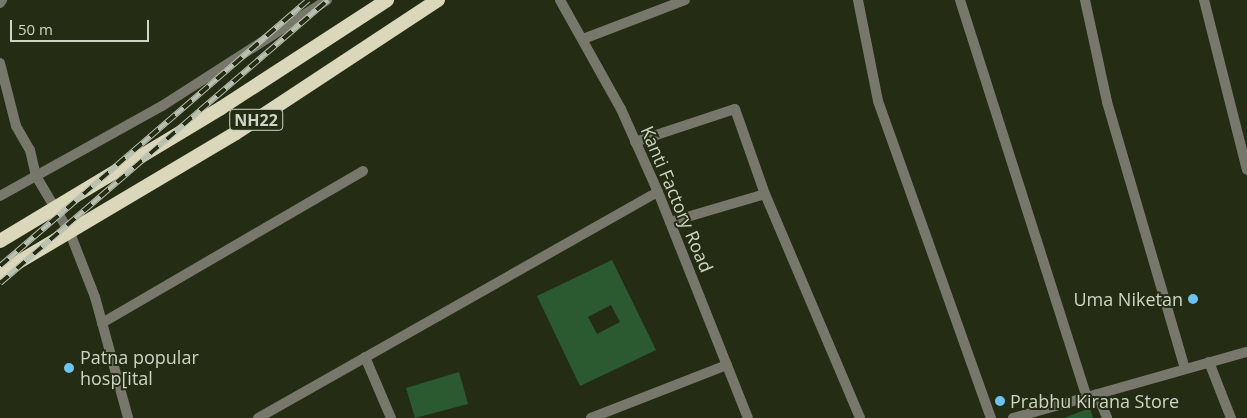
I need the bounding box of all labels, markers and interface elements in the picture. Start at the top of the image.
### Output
scale bar [12,10,151,42]
text: 50 m [18,19,53,39]
road number: NH22 [228,106,284,134]
street label: Kanti Factory Road [636,123,718,275]
place label: Uma Niketan [1073,288,1183,310]
marker: Uma Niketan [1187,293,1199,305]
place label: Patna popular hosp[ital [80,347,199,389]
marker: Patna popular hosp[ital [62,361,76,375]
place label: Prabhu Kirana Store [1010,390,1179,412]
marker: Prabhu Kirana Store [994,395,1006,407]

